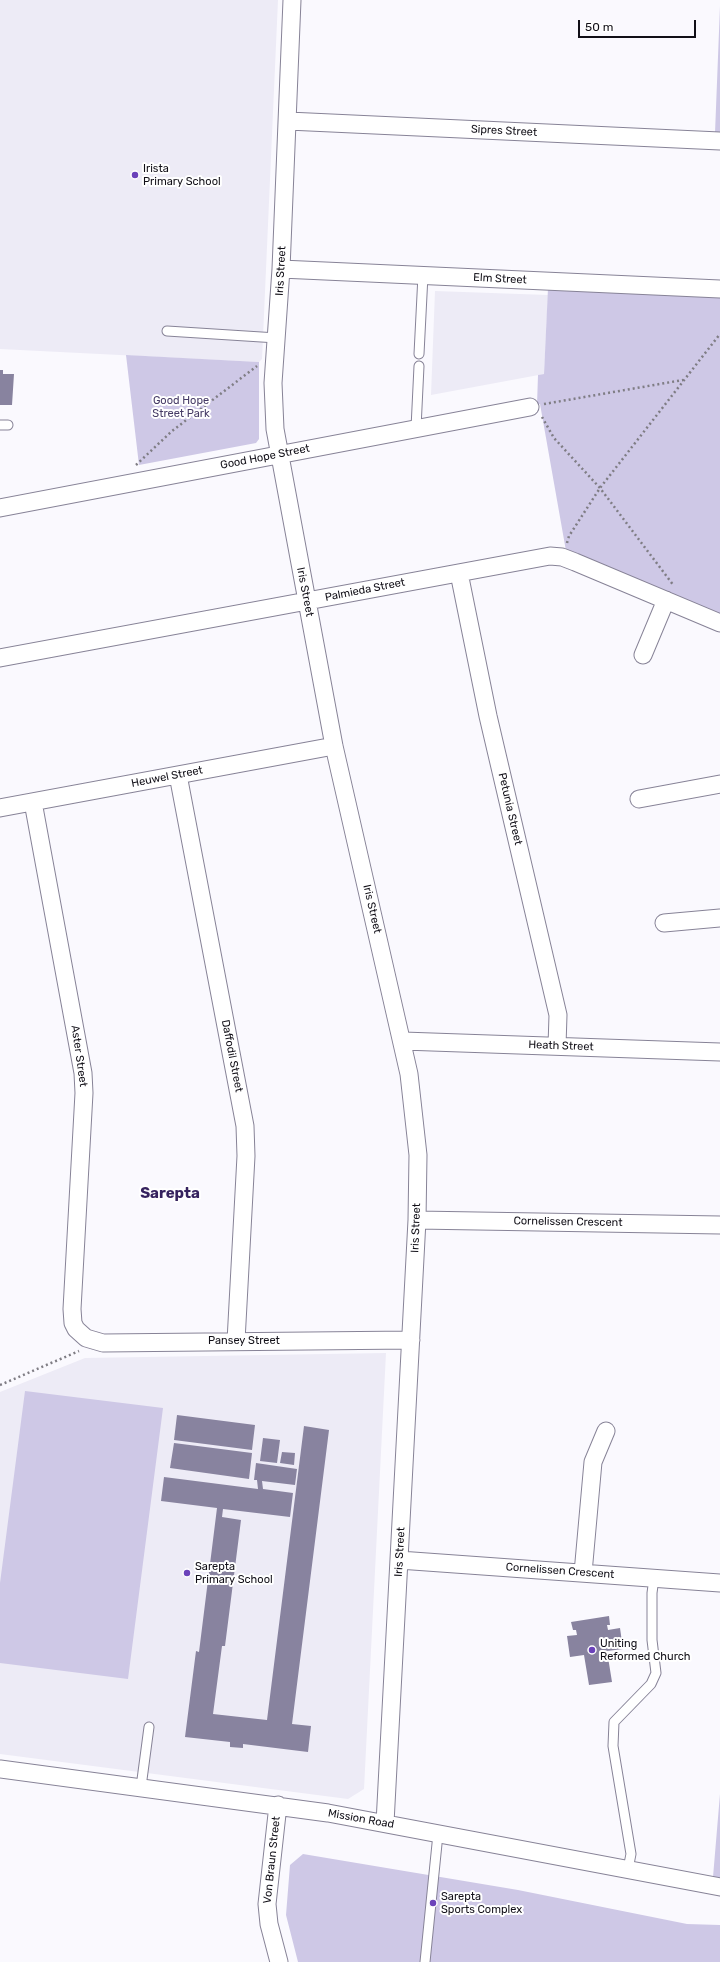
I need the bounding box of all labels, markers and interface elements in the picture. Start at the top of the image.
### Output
scale bar [580,12,698,38]
text: 50 m [585,20,613,34]
street label: Sipres Street [471,123,537,139]
place label: Irista Primary School [143,162,221,188]
marker: Irista Primary School [130,170,140,180]
street label: Iris Street [273,246,289,296]
street label: Elm Street [473,271,527,287]
park label: Good Hope Street Park [152,394,210,420]
street label: Good Hope Street [219,442,311,472]
street label: Iris Street [294,566,316,618]
street label: Palmieda Street [324,576,406,604]
street label: Heuwel Street [130,764,204,790]
street label: Petunia Street [495,771,525,847]
street label: Iris Street [360,883,384,935]
street label: Daffodil Street [218,1019,246,1093]
street label: Aster Street [68,1024,90,1088]
street label: Heath Street [528,1038,594,1054]
district label: Sarepta [140,1185,200,1203]
street label: Iris Street [409,1203,423,1253]
street label: Cornelissen Crescent [513,1214,623,1230]
street label: Pansey Street [208,1334,280,1348]
street label: Iris Street [392,1527,408,1577]
place label: Sarepta Primary School [195,1560,273,1586]
street label: Cornelissen Crescent [505,1561,615,1581]
marker: Sarepta Primary School [182,1568,192,1578]
place label: Uniting Reformed Church [600,1637,691,1663]
marker: Uniting Reformed Church [587,1645,597,1655]
street label: Mission Road [327,1807,395,1831]
street label: Von Braun Street [261,1816,283,1904]
place label: Sarepta Sports Complex [441,1890,522,1916]
marker: Sarepta Sports Complex [428,1898,438,1908]

